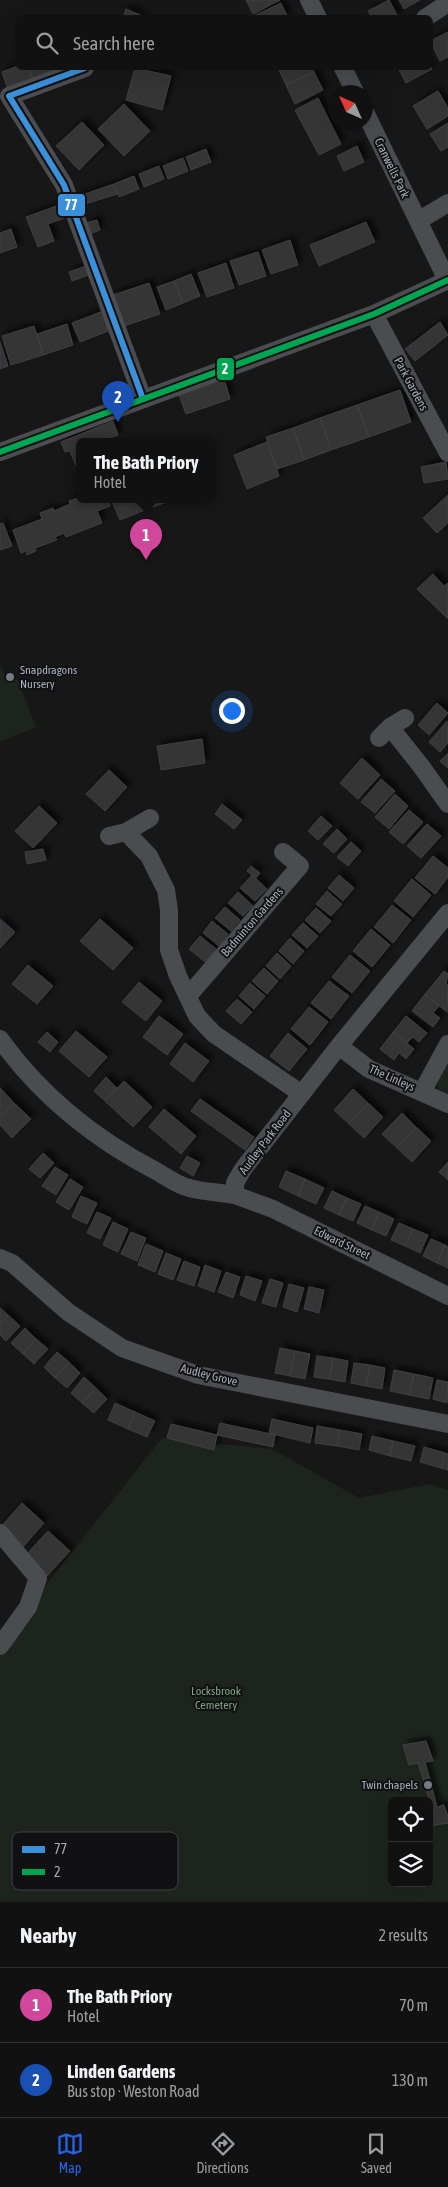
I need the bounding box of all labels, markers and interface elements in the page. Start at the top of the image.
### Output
search box [15,15,433,70]
icon: search [33,29,61,57]
text: Search here [73,32,155,54]
north arrow [328,85,373,130]
street label: Cranwells Park [371,136,413,201]
line badge: 77 [57,193,86,217]
text: 77 [64,197,78,213]
street label: Park Gardens [391,355,431,413]
line badge: 2 [216,357,235,381]
text: 2 [222,361,229,377]
pin: 2 [102,381,134,422]
popup [76,438,216,503]
text: The Bath Priory [93,451,199,473]
text: Hotel [93,473,126,491]
pin: 1 [130,519,162,560]
place label: Snapdragons Nursery [20,663,77,691]
marker: Snapdragons Nursery [4,671,16,683]
your location [219,698,245,724]
street label: Badminton Gardens [218,884,286,960]
street label: The Linleys [367,1062,417,1094]
street label: Audley Park Road [236,1107,294,1177]
street label: Edward Street [312,1223,373,1263]
street label: Audley Grove [179,1361,239,1389]
park label: Locksbrook Cemetery [191,1684,242,1712]
place label: Twin chapels [361,1778,418,1792]
marker: Twin chapels [422,1779,434,1791]
map controls [388,1797,433,1887]
button: locate [388,1797,433,1842]
legend [12,1832,178,1890]
text: 77 [54,1841,67,1857]
button: layers [388,1842,433,1887]
text: 2 [54,1864,61,1880]
text: Nearby [20,1923,76,1947]
text: 2 results [378,1926,428,1944]
text: The Bath Priory [67,1985,172,2007]
text: 1 [32,1996,40,2014]
text: 70 m [399,1996,428,2014]
text: Hotel [67,2007,100,2025]
text: Linden Gardens [67,2060,175,2082]
text: 2 [32,2071,40,2089]
text: 130 m [392,2071,428,2089]
text: Bus stop · Weston Road [67,2082,200,2100]
tab: Map [56,2130,84,2176]
tab: Directions [196,2130,249,2176]
tab: Saved [361,2130,392,2176]

